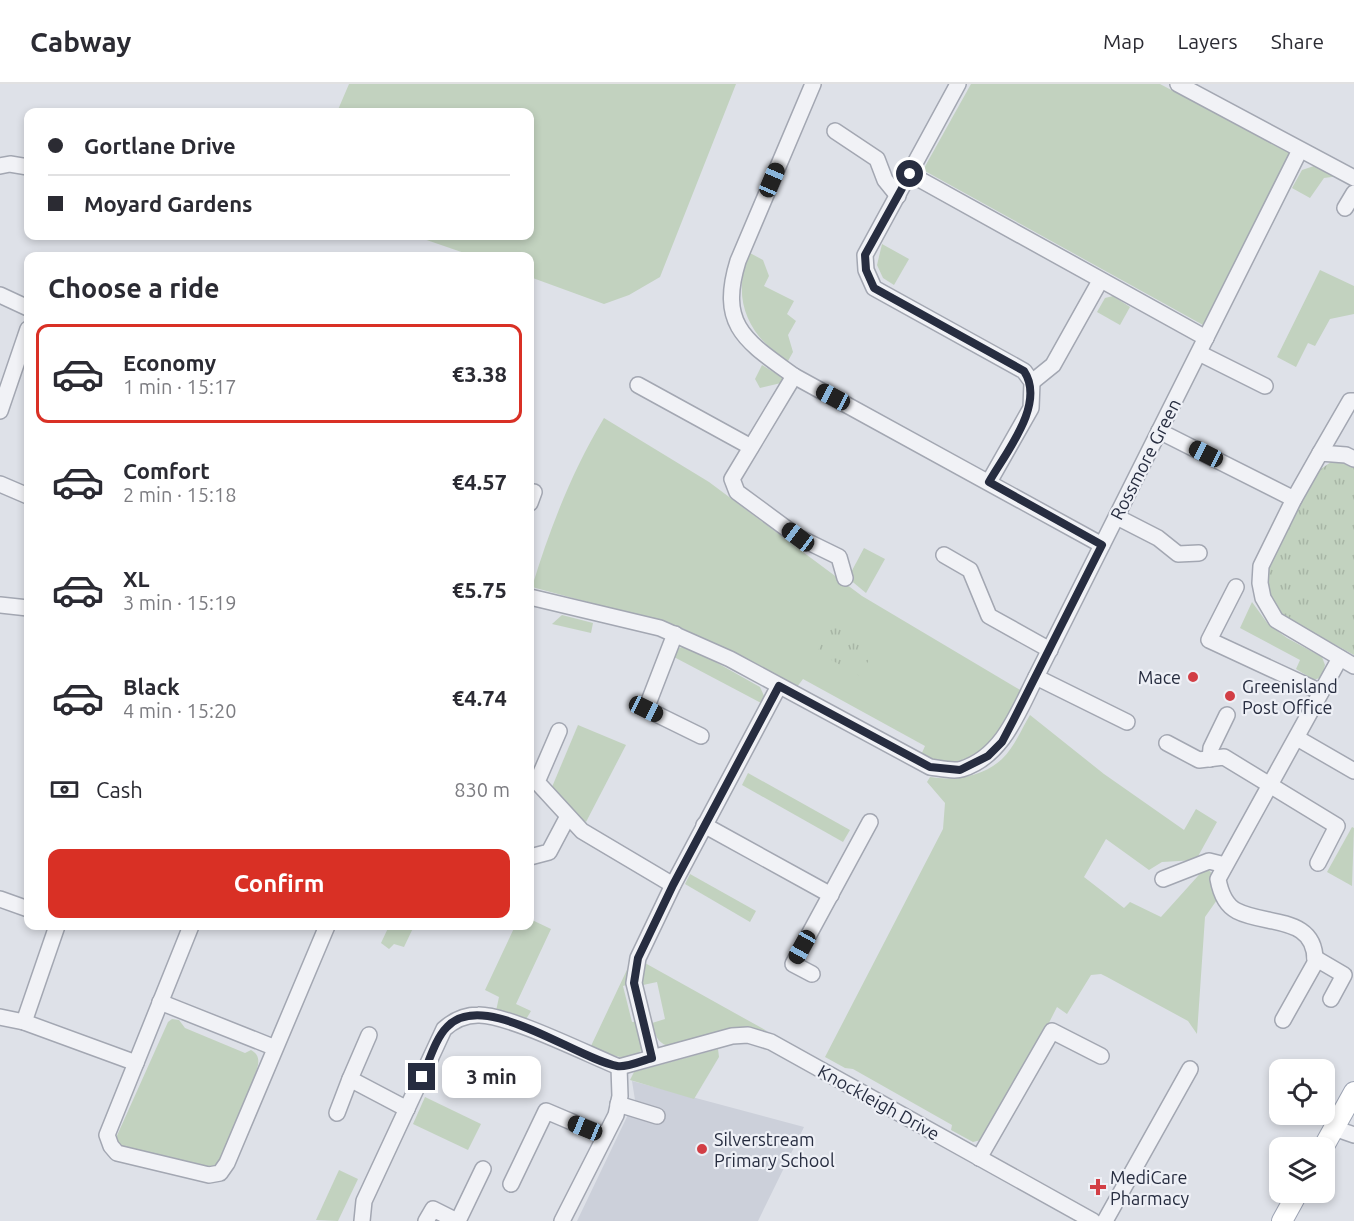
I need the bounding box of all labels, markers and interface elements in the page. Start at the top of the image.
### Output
text: Cabway [30,26,131,57]
text: Map [1103,29,1144,53]
text: Layers [1177,29,1238,53]
text: Share [1271,29,1324,53]
text: Gortlane Drive [84,133,236,158]
car [757,160,787,200]
route start [896,160,923,187]
text: Moyard Gardens [84,191,252,216]
text: Choose a ride [48,273,220,303]
icon: car [51,347,105,401]
text: Economy [123,350,216,375]
text: €3.38 [452,361,507,386]
text: 1 min · 15:17 [123,375,237,398]
car [813,381,853,413]
street label: Rossmore Green [1106,395,1184,523]
car [1186,438,1226,470]
icon: car [51,455,105,509]
text: Comfort [123,458,210,483]
text: €4.57 [452,469,507,494]
text: 2 min · 15:18 [123,483,237,506]
car [778,519,818,555]
icon: car [51,563,105,617]
text: XL [123,566,150,591]
text: €5.75 [452,577,507,602]
text: 3 min · 15:19 [123,591,237,614]
place label: Mace [1138,667,1181,687]
marker: Mace [1186,670,1200,684]
icon: car [51,671,105,725]
text: Black [123,674,180,699]
place label: Greenisland Post Office [1242,676,1338,717]
text: €4.74 [452,685,507,710]
marker: Greenisland Post Office [1223,689,1237,703]
car [626,693,666,725]
text: 4 min · 15:20 [123,699,237,722]
icon: cash [48,773,81,806]
text: Cash [96,777,143,802]
text: 830 m [454,778,510,801]
button: Confirm [48,849,510,918]
car [785,927,819,967]
callout: 3 min [443,1056,542,1098]
map controls [1269,1059,1335,1203]
button: locate [1269,1059,1335,1125]
street label: Knockleigh Drive [815,1060,943,1144]
route end [408,1063,435,1090]
text: 3 min [466,1065,517,1088]
car [565,1113,605,1143]
place label: Silverstream Primary School [714,1129,835,1170]
button: layers [1269,1137,1335,1203]
marker: Silverstream Primary School [695,1142,709,1156]
place label: MediCare Pharmacy [1110,1167,1189,1208]
marker: MediCare Pharmacy [1091,1180,1105,1194]

